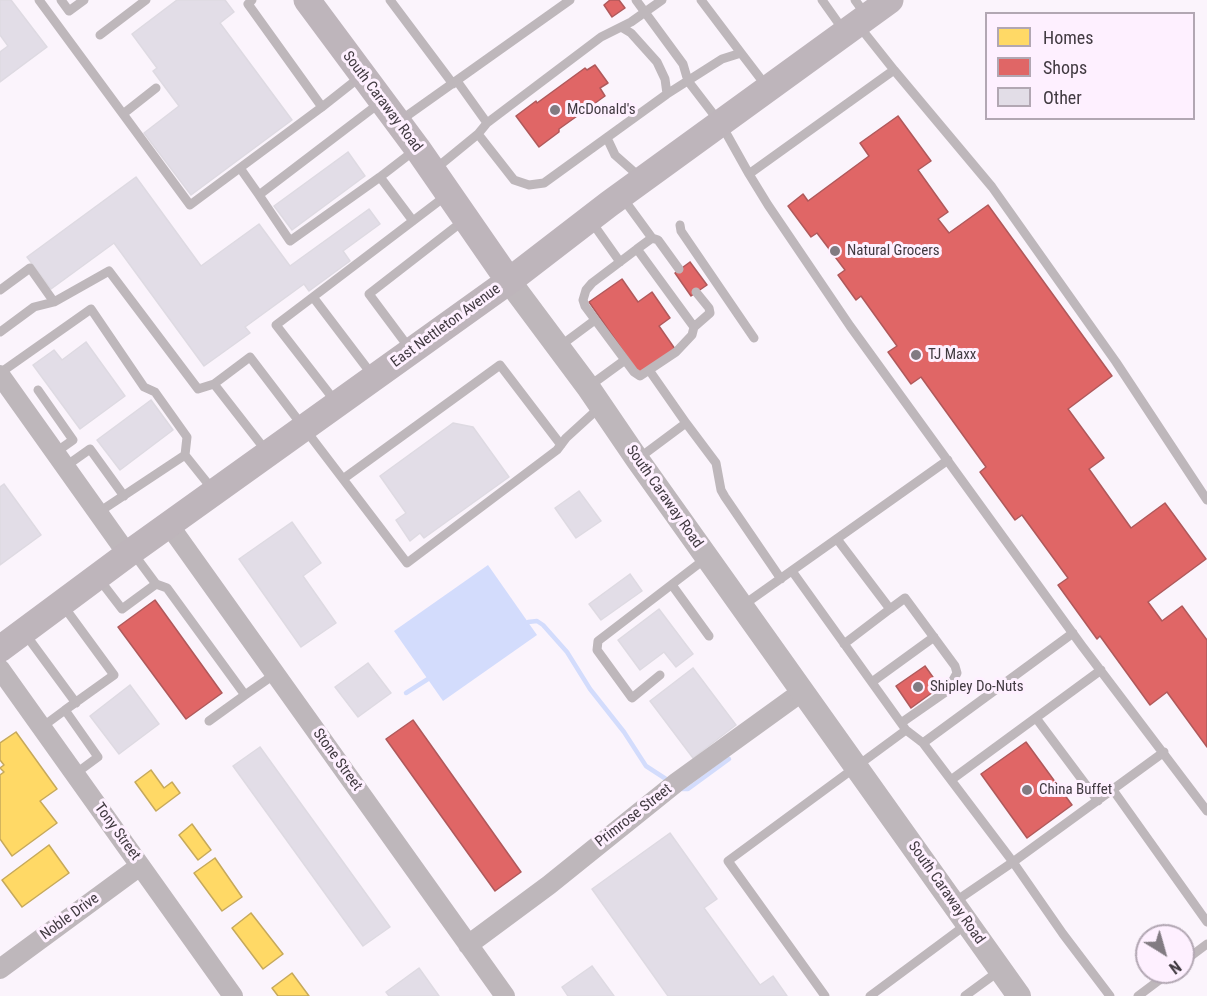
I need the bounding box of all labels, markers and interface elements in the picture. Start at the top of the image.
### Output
legend [985,12,1195,120]
text: Homes [1043,27,1093,48]
street label: South Caraway Road [338,48,426,156]
text: Shops [1043,57,1087,78]
text: Other [1043,87,1082,108]
place label: McDonald's [567,101,636,119]
marker: McDonald's [548,103,562,117]
place label: Natural Grocers [847,242,940,260]
marker: Natural Grocers [828,244,842,258]
street label: East Nettleton Avenue [388,280,504,372]
place label: TJ Maxx [928,346,976,364]
marker: TJ Maxx [909,348,923,362]
street label: South Caraway Road [622,442,706,552]
place label: Shipley Do-Nuts [930,678,1024,696]
marker: Shipley Do-Nuts [911,680,925,694]
street label: Stone Street [308,725,366,795]
street label: Primrose Street [592,781,676,851]
place label: China Buffet [1039,781,1112,799]
marker: China Buffet [1020,783,1034,797]
street label: Tony Street [90,800,144,864]
street label: South Caraway Road [904,838,988,948]
street label: Noble Drive [37,890,103,944]
north arrow [1135,924,1195,984]
text: N [1165,957,1185,978]

